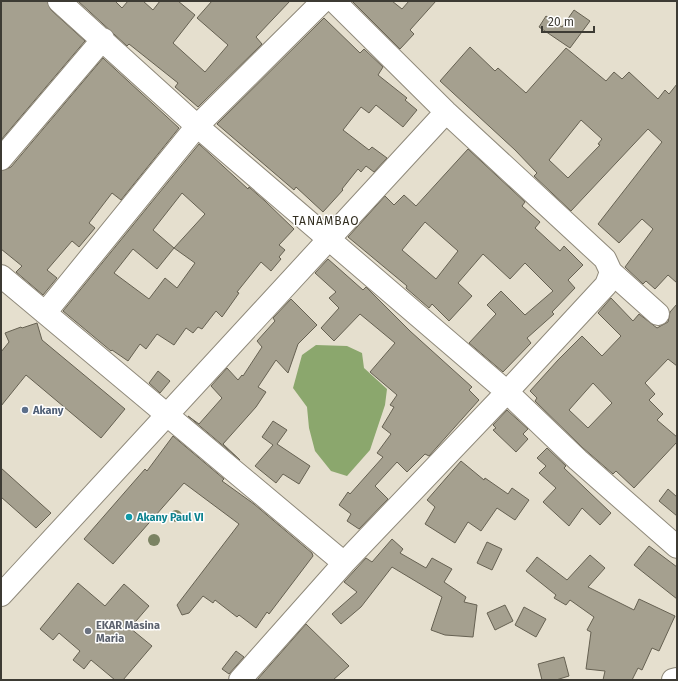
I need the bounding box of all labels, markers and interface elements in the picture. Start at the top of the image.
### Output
scale bar [542,8,594,34]
text: 20 m [548,15,574,29]
district label: TANAMBAO [292,214,360,228]
place label: Akany [32,404,64,417]
marker: Akany [20,405,30,415]
place label: Akany Paul VI [136,511,204,524]
marker: Akany Paul VI [124,512,134,522]
place label: EKAR Masina Maria [96,619,160,645]
marker: EKAR Masina Maria [83,626,93,636]

